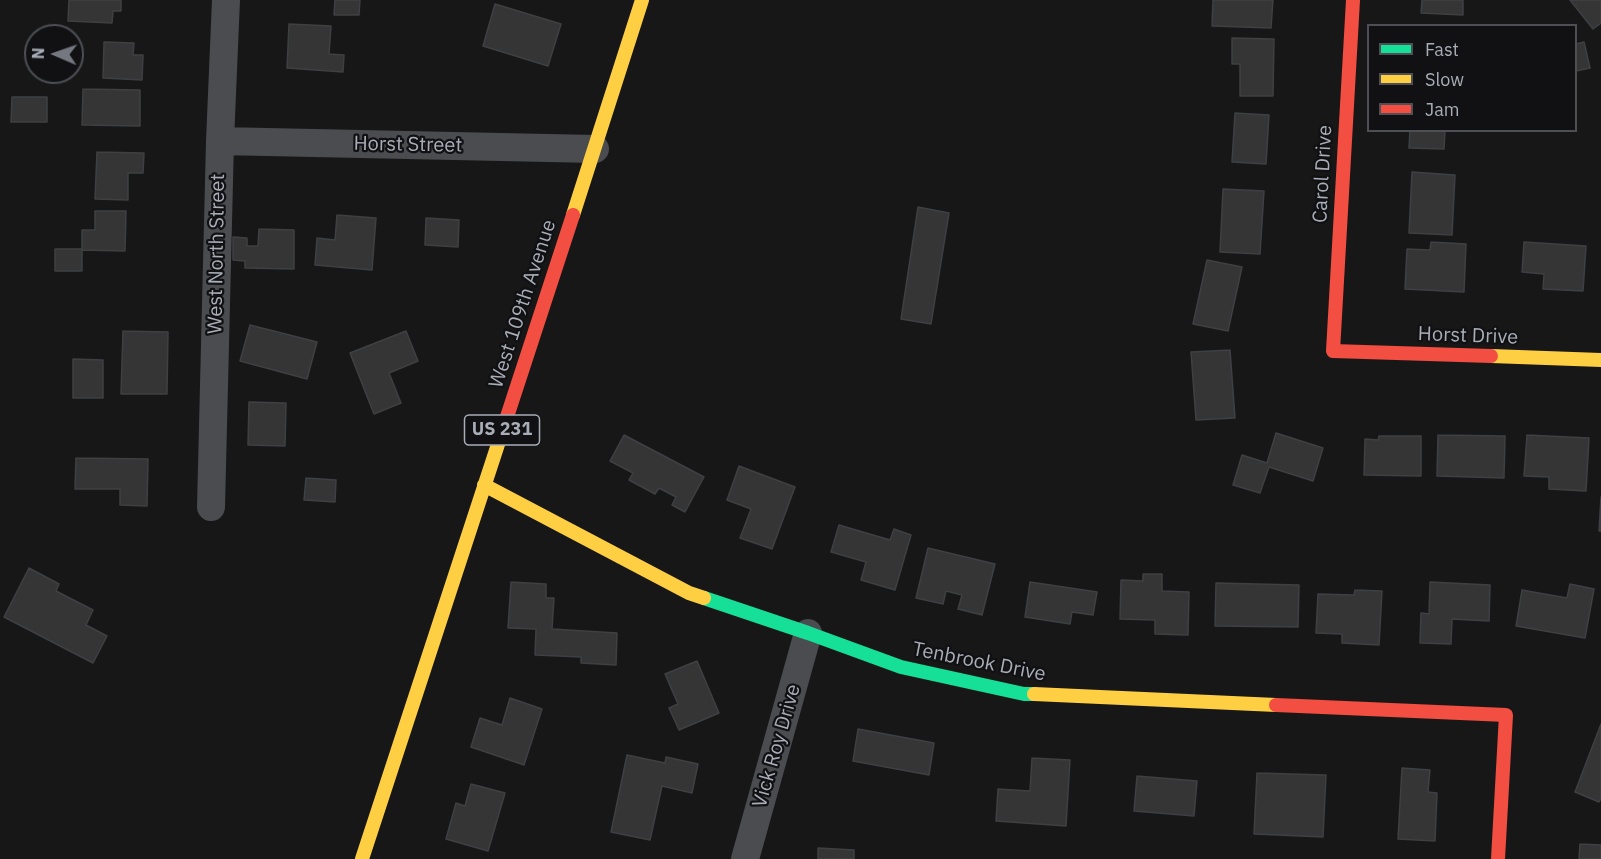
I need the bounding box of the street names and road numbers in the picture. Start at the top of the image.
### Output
street label: Carol Drive [1308,124,1338,224]
street label: Horst Street [353,132,463,158]
street label: West North Street [204,174,230,334]
street label: West 109th Avenue [484,217,562,391]
street label: Horst Drive [1417,322,1519,350]
road number: US 231 [464,415,540,445]
street label: Tenbrook Drive [910,637,1048,687]
street label: Vick Roy Drive [748,682,806,810]

